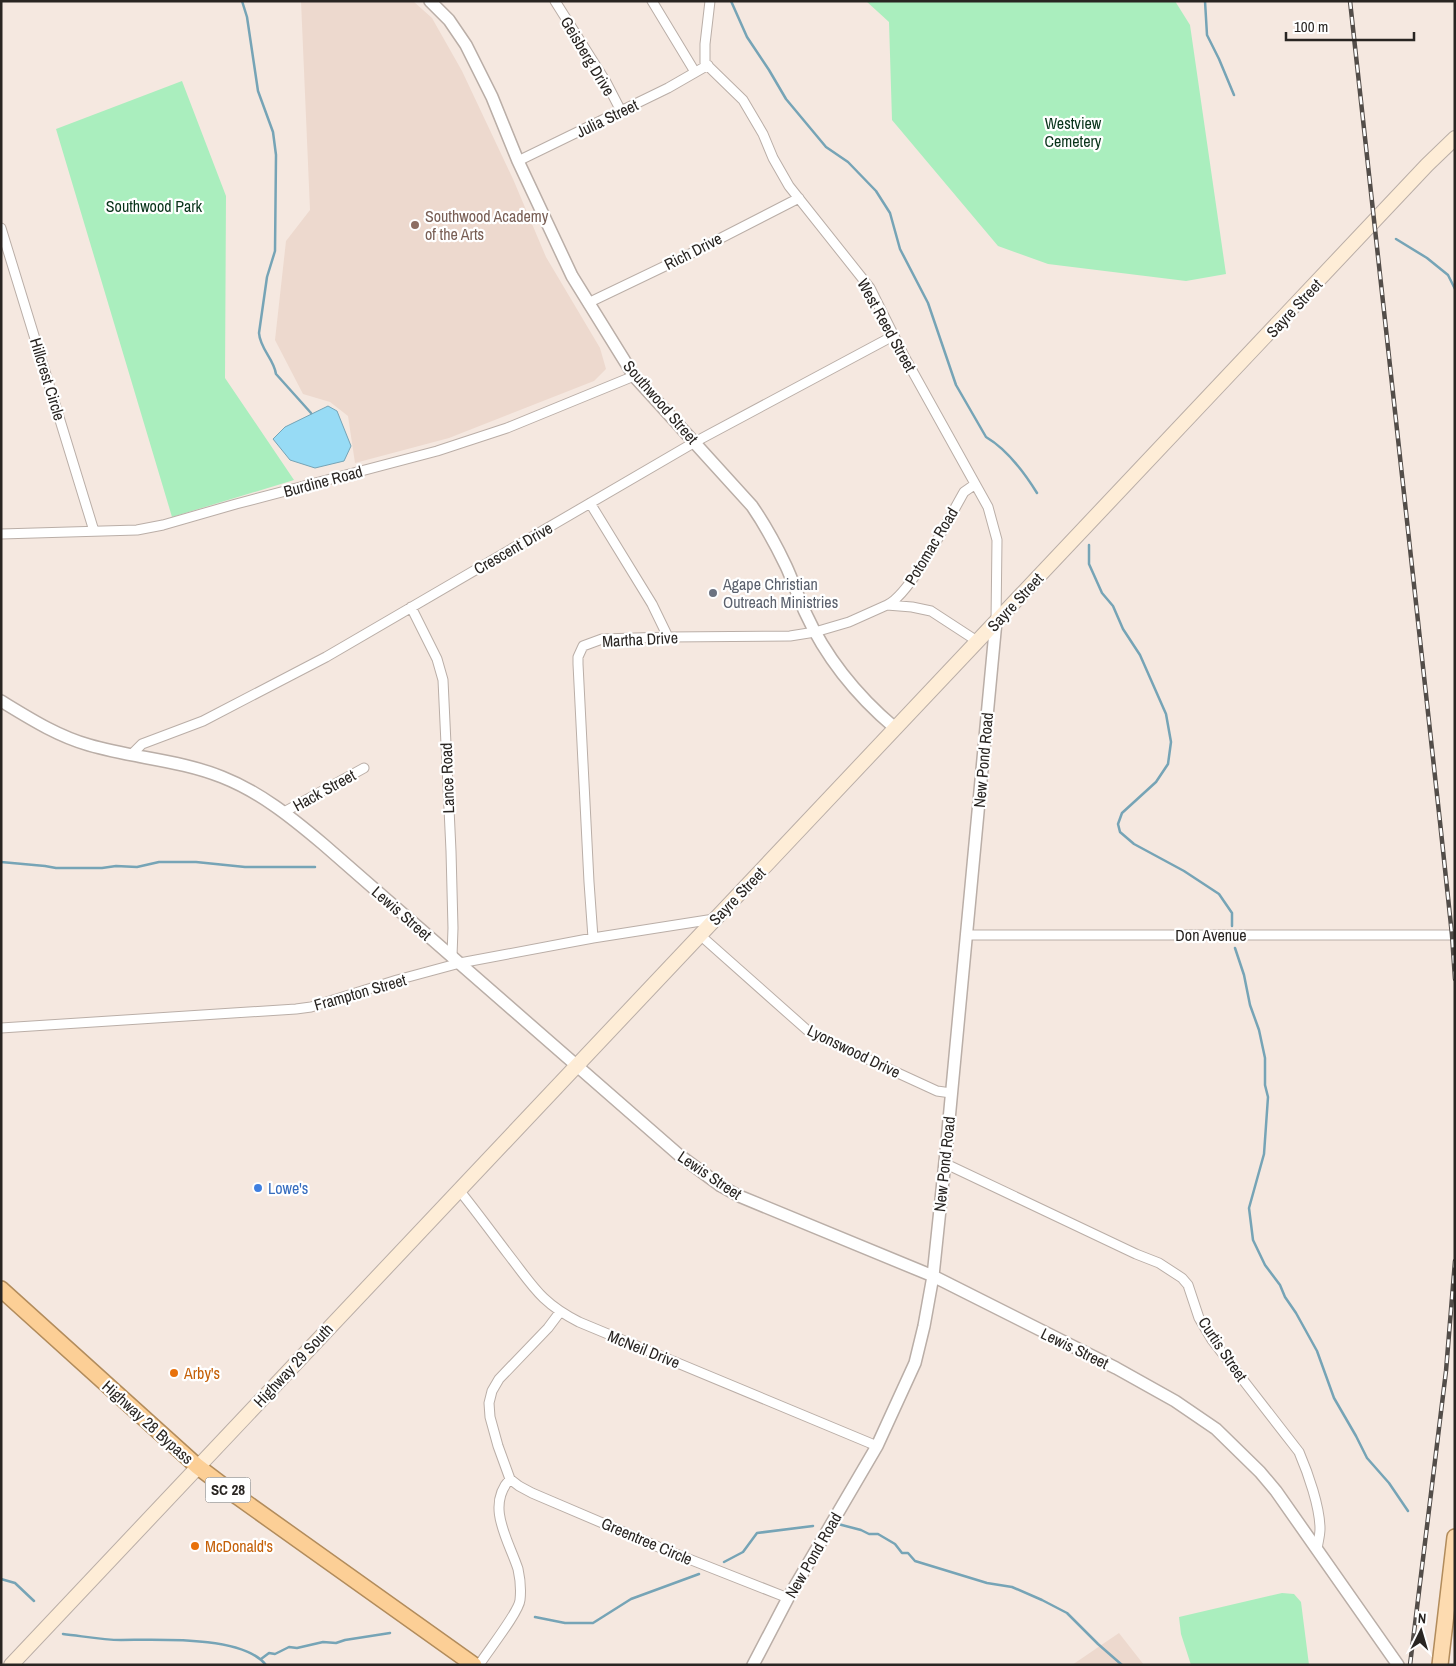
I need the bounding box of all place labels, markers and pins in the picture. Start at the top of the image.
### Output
place label: Southwood Academy of the Arts [425,205,549,245]
marker: Southwood Academy of the Arts [409,219,421,231]
place label: Agape Christian Outreach Ministries [722,573,838,613]
marker: Agape Christian Outreach Ministries [707,587,719,599]
place label: Lowe's [268,1177,308,1199]
marker: Lowe's [252,1182,264,1194]
place label: Arby's [183,1362,220,1384]
marker: Arby's [168,1367,180,1379]
place label: McDonald's [205,1535,273,1557]
marker: McDonald's [189,1540,201,1552]

